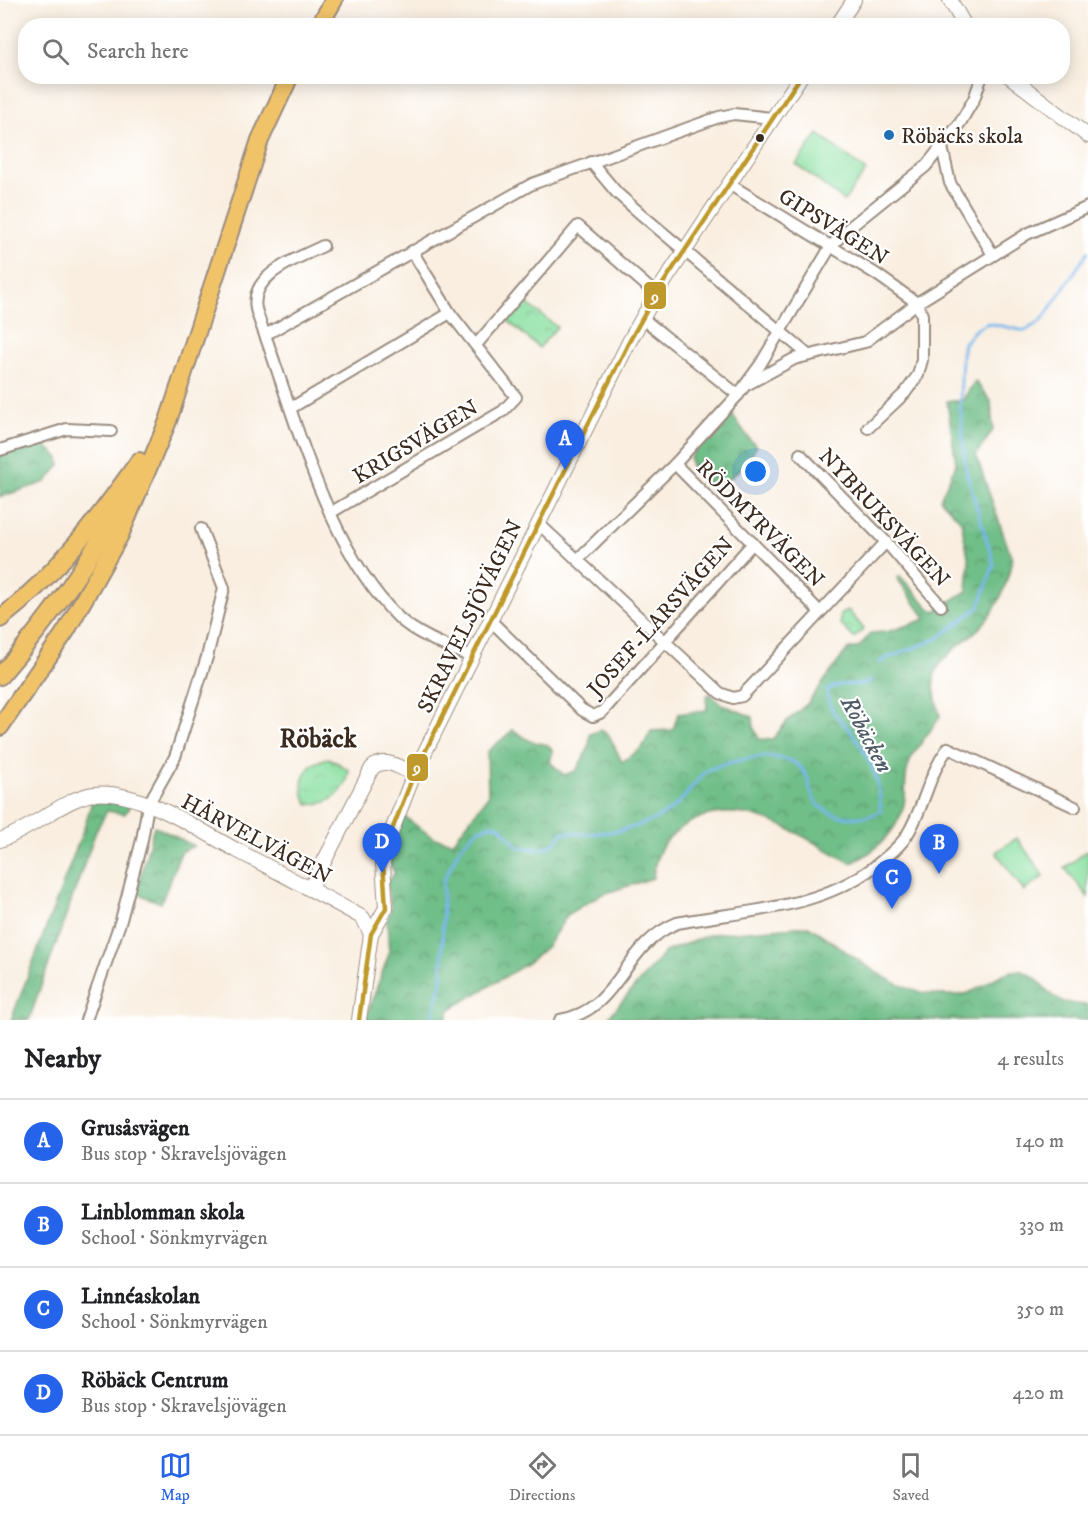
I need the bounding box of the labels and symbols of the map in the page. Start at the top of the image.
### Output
place label: Röbäcks skola [901,123,1024,150]
marker: Röbäcks skola [882,128,896,142]
unlabelled marker [754,132,766,144]
street label: GIPSVÄGEN [773,183,893,272]
line badge: 9 [643,281,667,310]
text: 9 [650,287,659,307]
street label: KRIGSVÄGEN [348,394,483,490]
pin: A [546,420,584,470]
street label: NYBRUKSVÄGEN [813,443,955,593]
street label: RÖDMYRVÄGEN [690,454,830,594]
your location [741,457,770,486]
street label: SKRAVELSJÖVÄGEN [412,516,529,718]
street label: JOSEF-LARSVÄGEN [581,531,740,704]
water label: Röbäcken [833,690,899,778]
district label: Röbäck [279,723,358,756]
line badge: 9 [406,753,429,782]
text: 9 [412,758,421,778]
street label: HÄRVELVÄGEN [176,788,336,890]
pin: D [362,824,401,873]
pin: B [920,824,958,874]
pin: C [872,860,912,909]

